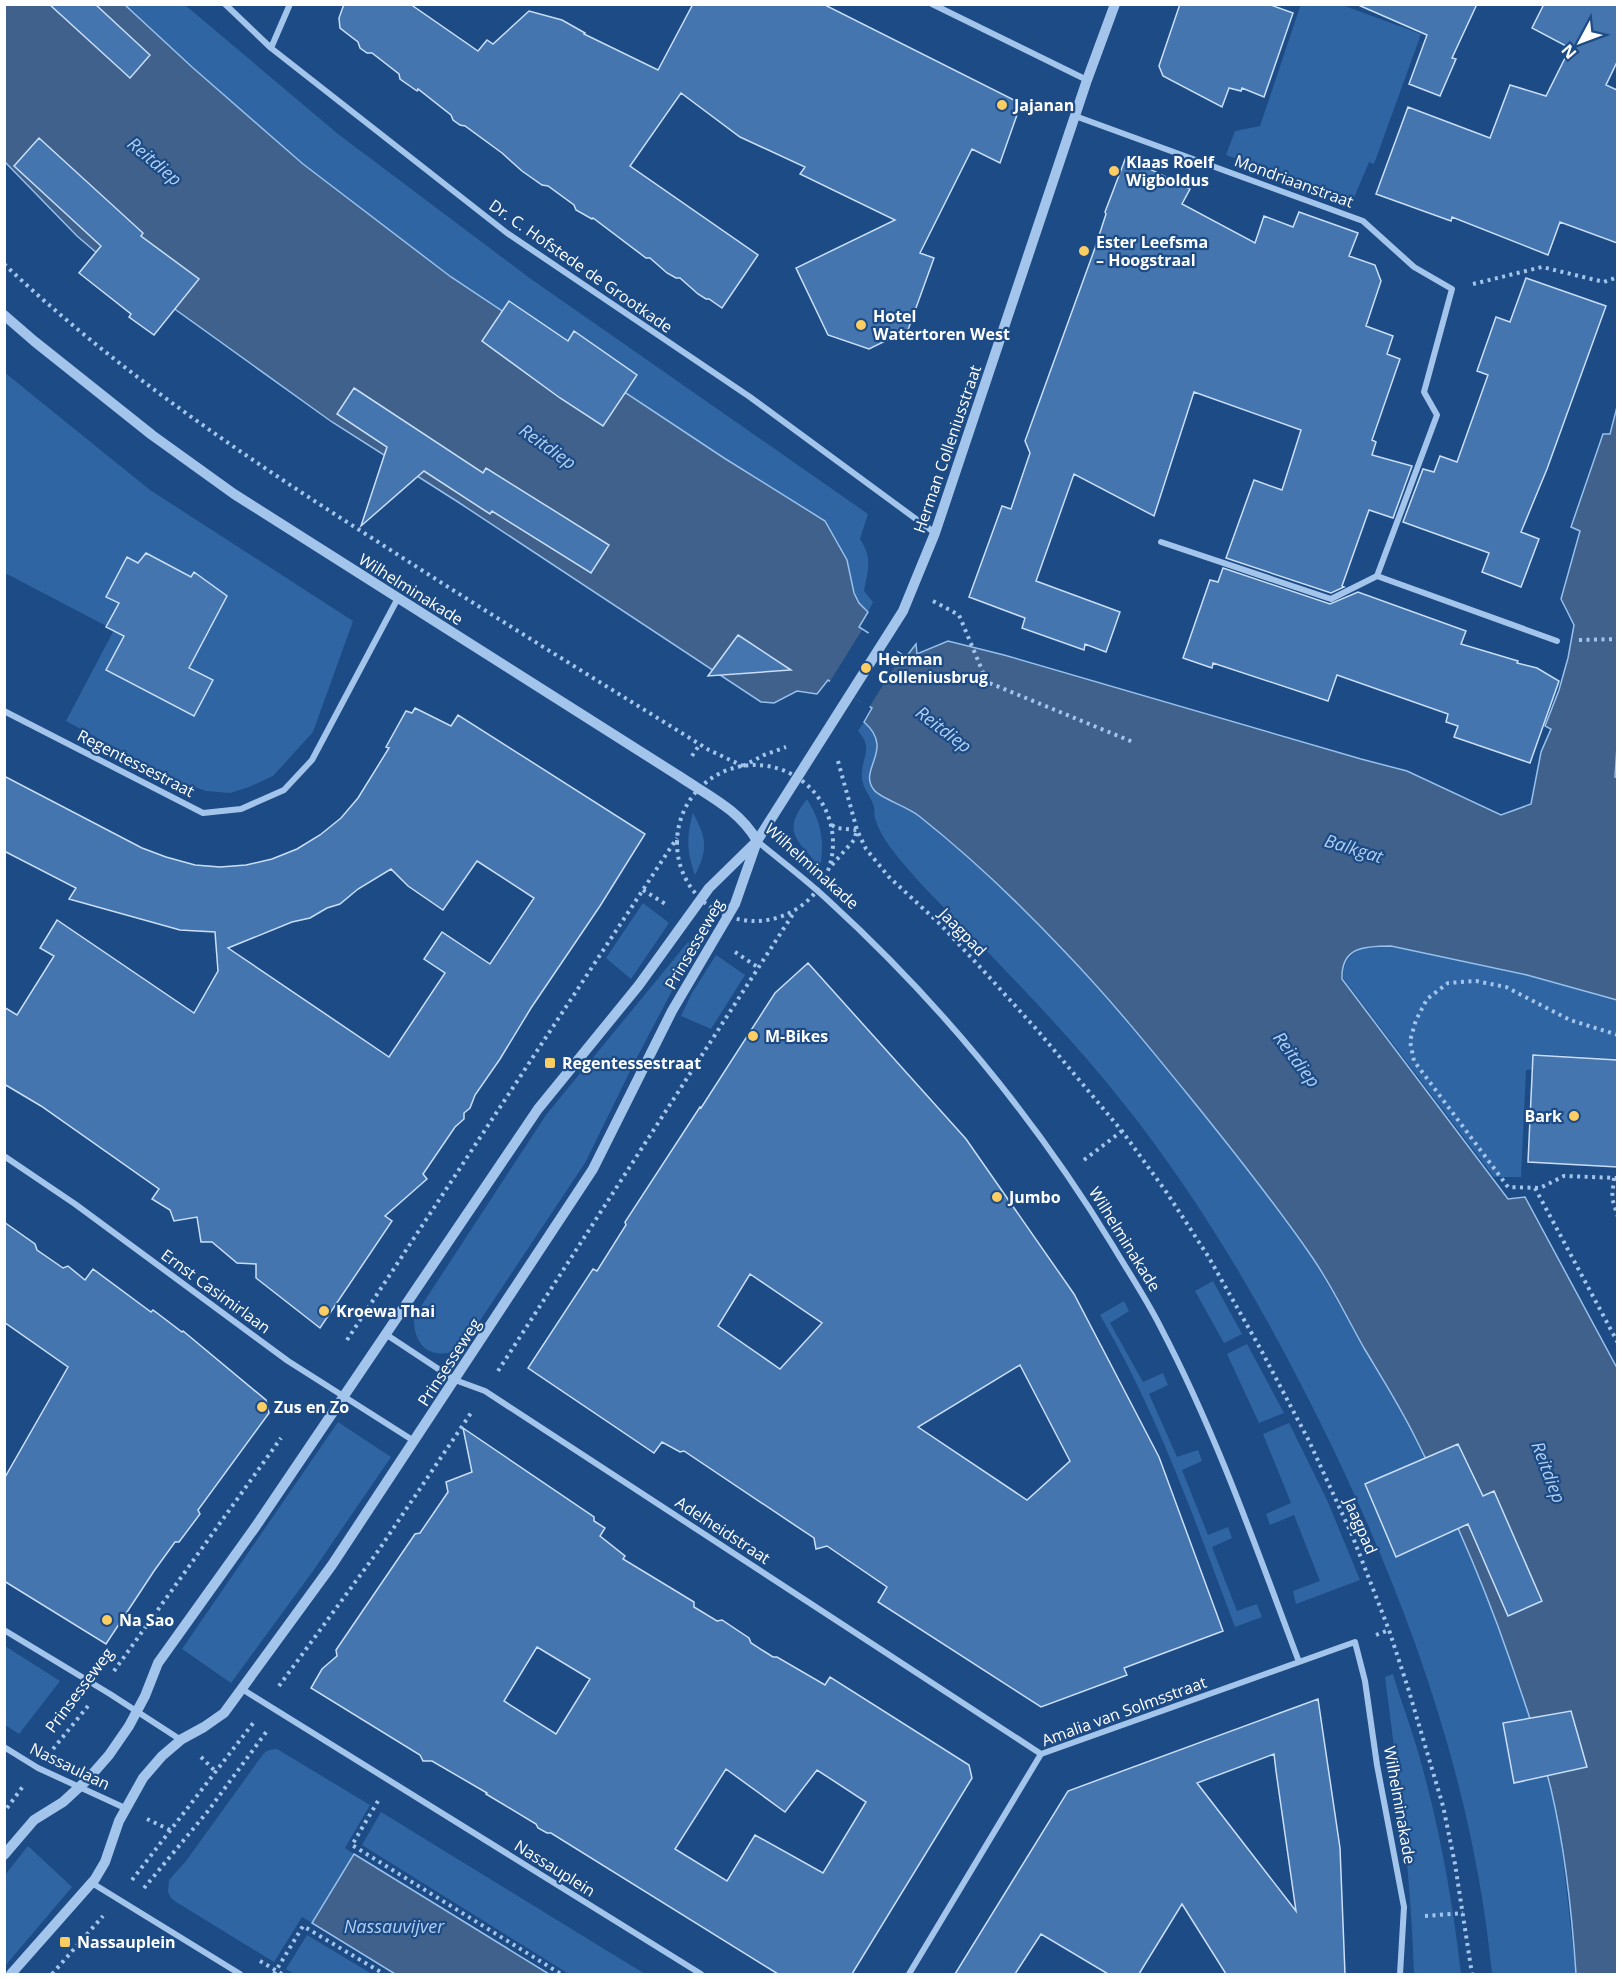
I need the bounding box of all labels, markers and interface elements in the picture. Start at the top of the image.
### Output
north arrow [1550,12,1610,72]
text: N [1556,40,1581,64]
place label: Jajanan [1012,94,1074,116]
marker: Jajanan [995,98,1009,112]
water label: Reitdiep [123,131,187,191]
street label: Mondriaanstraat [1231,149,1357,213]
place label: Klaas Roelf Wigboldus [1126,151,1215,191]
marker: Klaas Roelf Wigboldus [1107,164,1121,178]
street label: Dr. C. Hofstede de Grootkade [485,194,677,338]
place label: Ester Leefsma – Hoogstraal [1096,231,1208,271]
marker: Ester Leefsma – Hoogstraal [1077,244,1091,258]
place label: Hotel Watertoren West [873,305,1010,345]
marker: Hotel Watertoren West [854,318,868,332]
street label: Herman Colleniusstraat [908,362,986,536]
water label: Reitdiep [515,418,581,474]
street label: Wilhelminakade [355,548,467,630]
place label: Herman Colleniusbrug [878,648,988,688]
marker: Herman Colleniusbrug [859,661,873,675]
water label: Reitdiep [911,700,977,758]
street label: Regentessestraat [74,724,199,802]
street label: Wilhelminakade [760,818,864,914]
water label: Balkgat [1322,828,1387,869]
street label: Prinsesseweg [659,895,729,993]
street label: Jaagpad [933,902,991,961]
place label: M-Bikes [765,1025,828,1047]
water label: Reitdiep [1268,1026,1326,1092]
marker: M-Bikes [746,1029,760,1043]
place label: Regentessestraat [562,1052,701,1074]
marker: Regentessestraat [543,1056,557,1070]
place label: Bark [1524,1105,1562,1127]
marker: Bark [1567,1109,1581,1123]
street label: Wilhelminakade [1084,1183,1166,1295]
place label: Jumbo [1007,1186,1061,1208]
marker: Jumbo [990,1190,1004,1204]
street label: Ernst Casimirlaan [157,1244,275,1338]
place label: Kroewa Thai [336,1300,435,1322]
marker: Kroewa Thai [317,1304,331,1318]
street label: Prinsesseweg [412,1313,486,1410]
place label: Zus en Zo [274,1396,349,1418]
marker: Zus en Zo [255,1400,269,1414]
water label: Reitdiep [1526,1438,1572,1506]
street label: Adelheidstraat [671,1491,775,1569]
street label: Jaagpad [1339,1493,1383,1558]
place label: Na Sao [119,1609,174,1631]
marker: Na Sao [100,1613,114,1627]
street label: Prinsesseweg [40,1643,118,1737]
street label: Amalia van Solmsstraat [1038,1671,1210,1751]
street label: Nassaulaan [26,1737,114,1795]
street label: Wilhelminakade [1379,1744,1421,1866]
street label: Nassauplein [510,1834,600,1902]
water label: Nassauvijver [344,1914,445,1938]
place label: Nassauplein [77,1931,176,1953]
marker: Nassauplein [58,1935,72,1949]

